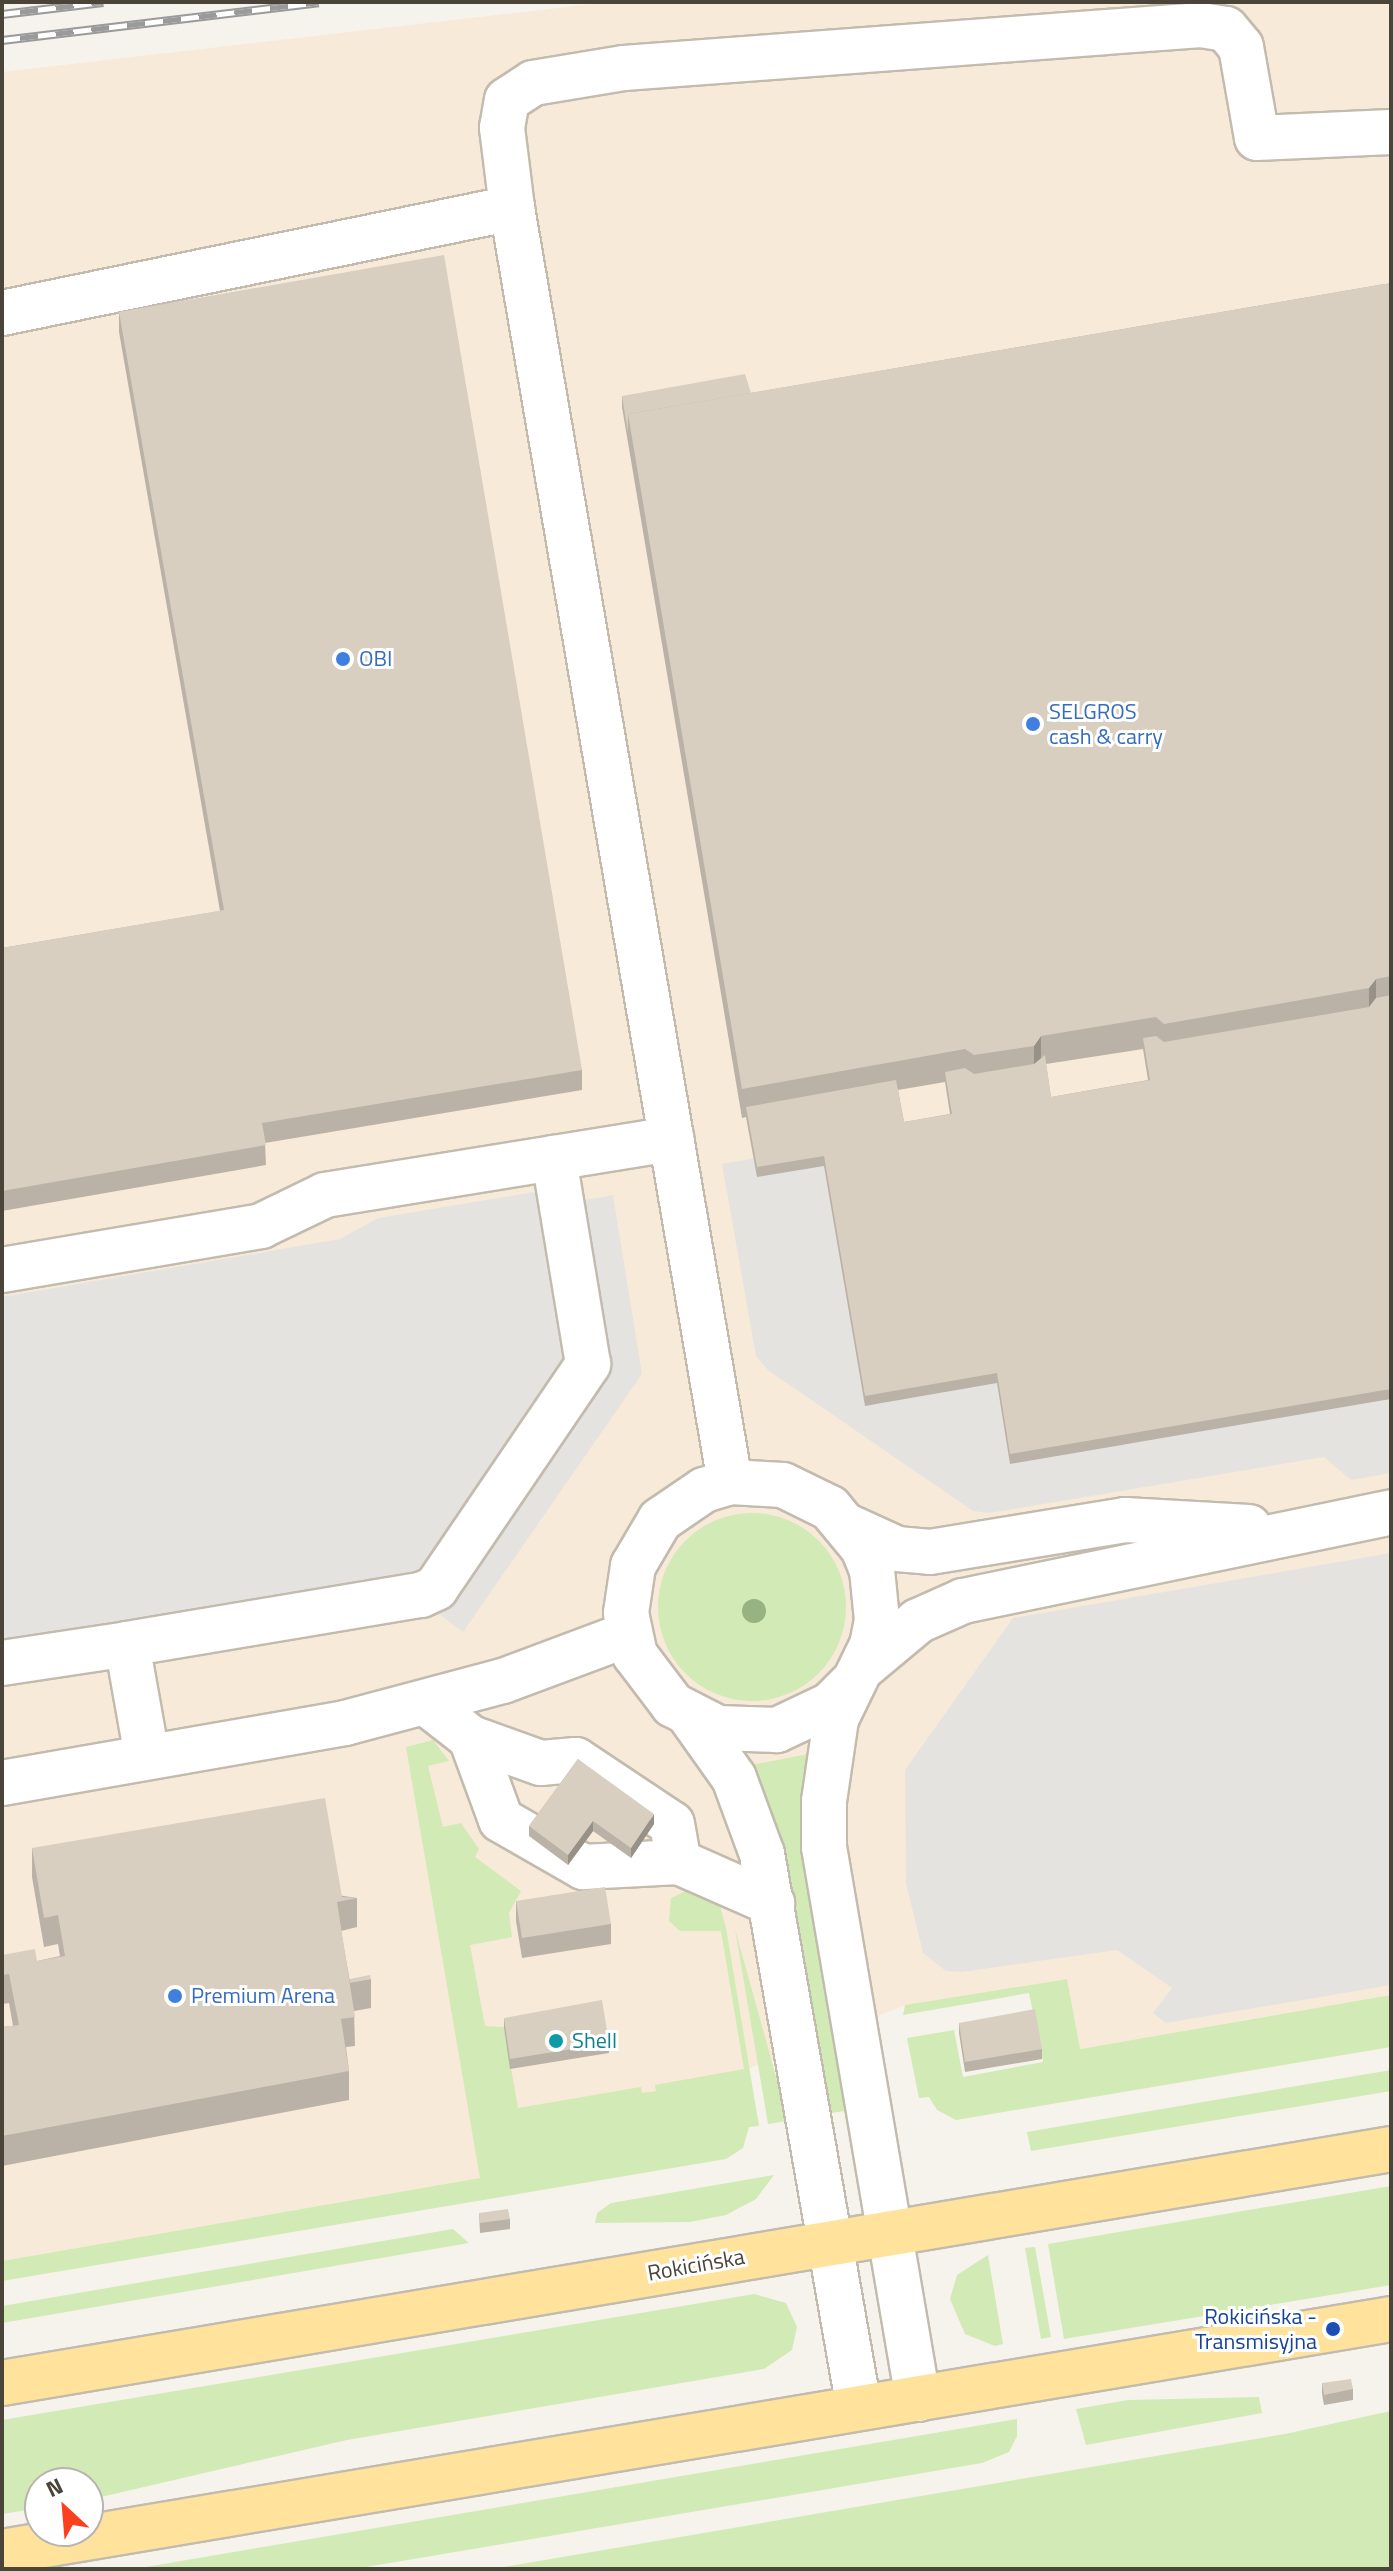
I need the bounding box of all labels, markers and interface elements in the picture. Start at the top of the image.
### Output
place label: OBI [359,646,392,672]
marker: OBI [334,650,352,668]
place label: SELGROS cash & carry [1049,698,1163,750]
marker: SELGROS cash & carry [1024,715,1042,733]
place label: Premium Arena [191,1983,335,2009]
marker: Premium Arena [166,1987,184,2005]
place label: Shell [572,2028,617,2054]
marker: Shell [547,2032,565,2050]
street label: Rokicińska [645,2243,747,2287]
place label: Rokicińska - Transmisyjna [1195,2303,1317,2354]
marker: Rokicińska - Transmisyjna [1324,2320,1342,2338]
north arrow [24,2467,104,2547]
text: N [40,2469,69,2506]

